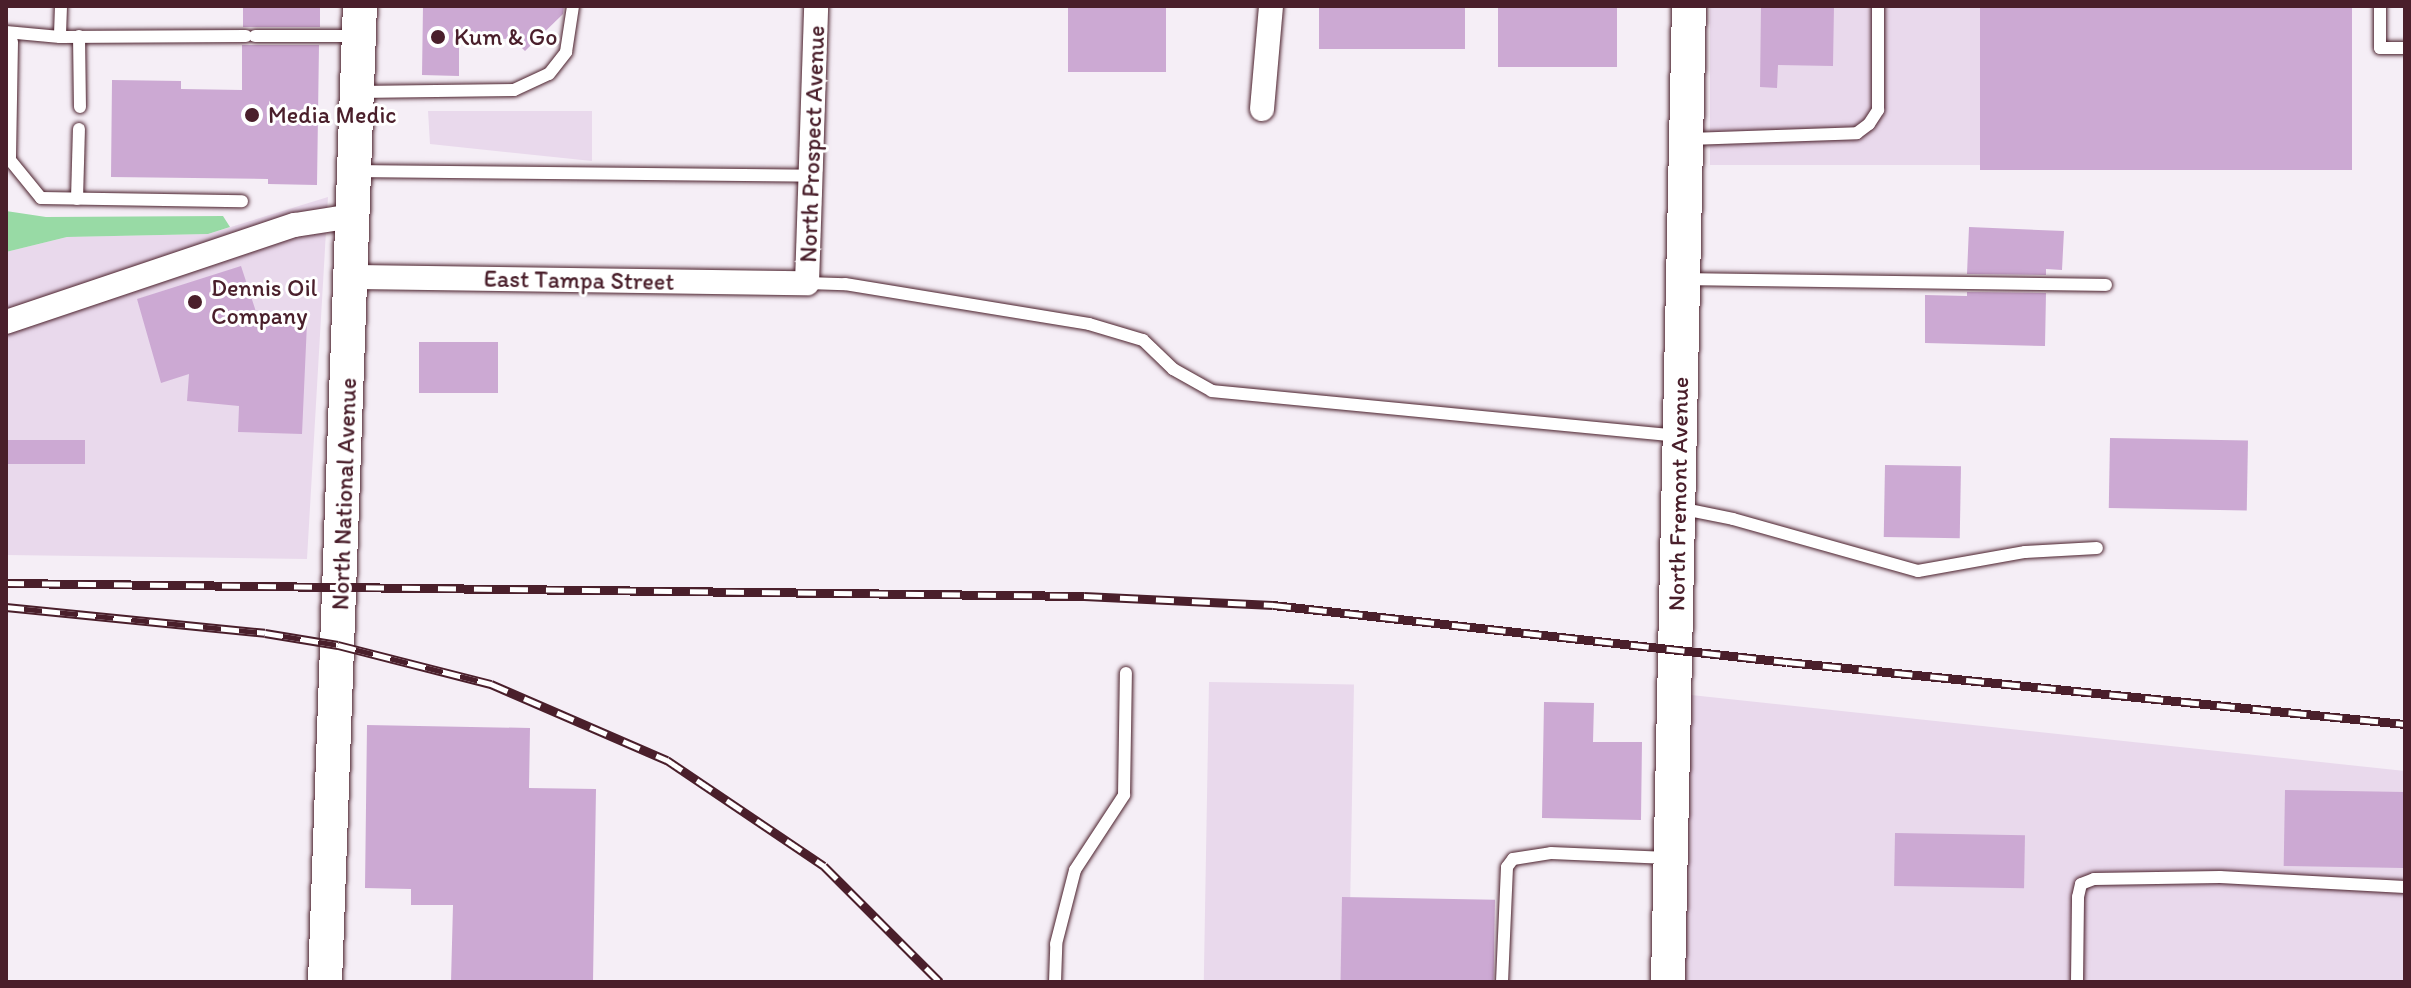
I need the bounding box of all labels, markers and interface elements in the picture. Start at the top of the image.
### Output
place label: Kum & Go [454,23,558,51]
street label: North Prospect Avenue [793,26,831,262]
marker: Kum & Go [429,28,447,46]
place label: Media Medic [268,101,396,129]
marker: Media Medic [243,106,261,124]
street label: East Tampa Street [485,264,673,296]
place label: Dennis Oil Company [211,274,317,330]
marker: Dennis Oil Company [186,293,204,311]
street label: North National Avenue [326,377,362,611]
street label: North Fremont Avenue [1662,377,1694,611]

